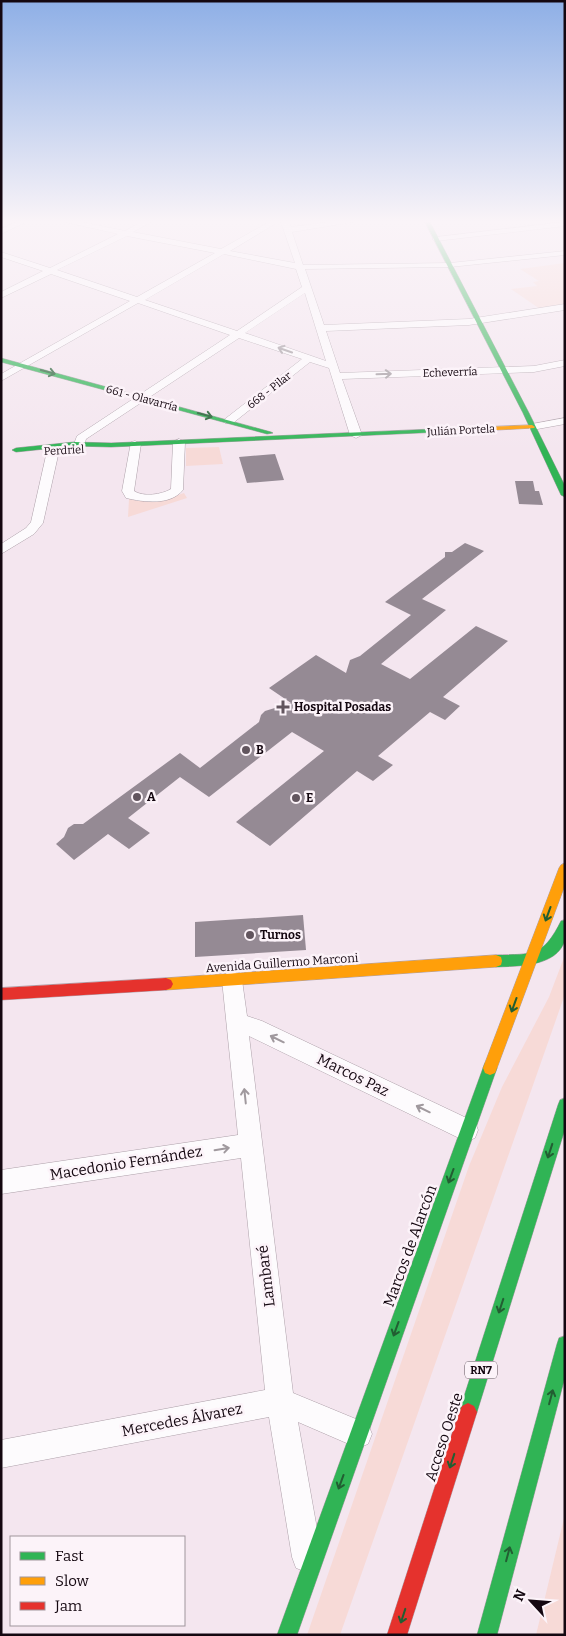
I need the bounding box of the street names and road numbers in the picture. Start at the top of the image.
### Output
street label: Echeverría [422,365,478,380]
street label: 668 - Pilar [245,369,294,412]
street label: 661 - Olavarría [105,383,179,414]
street label: Julián Portela [426,422,495,439]
street label: Perdriel [43,443,85,458]
street label: Avenida Guillermo Marconi [205,951,359,975]
street label: Marcos Paz [314,1050,392,1100]
street label: Macedonio Fernández [49,1142,203,1184]
street label: Marcos de Alarcón [380,1182,441,1309]
street label: Lambaré [253,1244,279,1308]
road number: RN7 [465,1362,497,1378]
street label: Acceso Oeste [421,1390,467,1484]
street label: Mercedes Álvarez [120,1399,244,1441]

